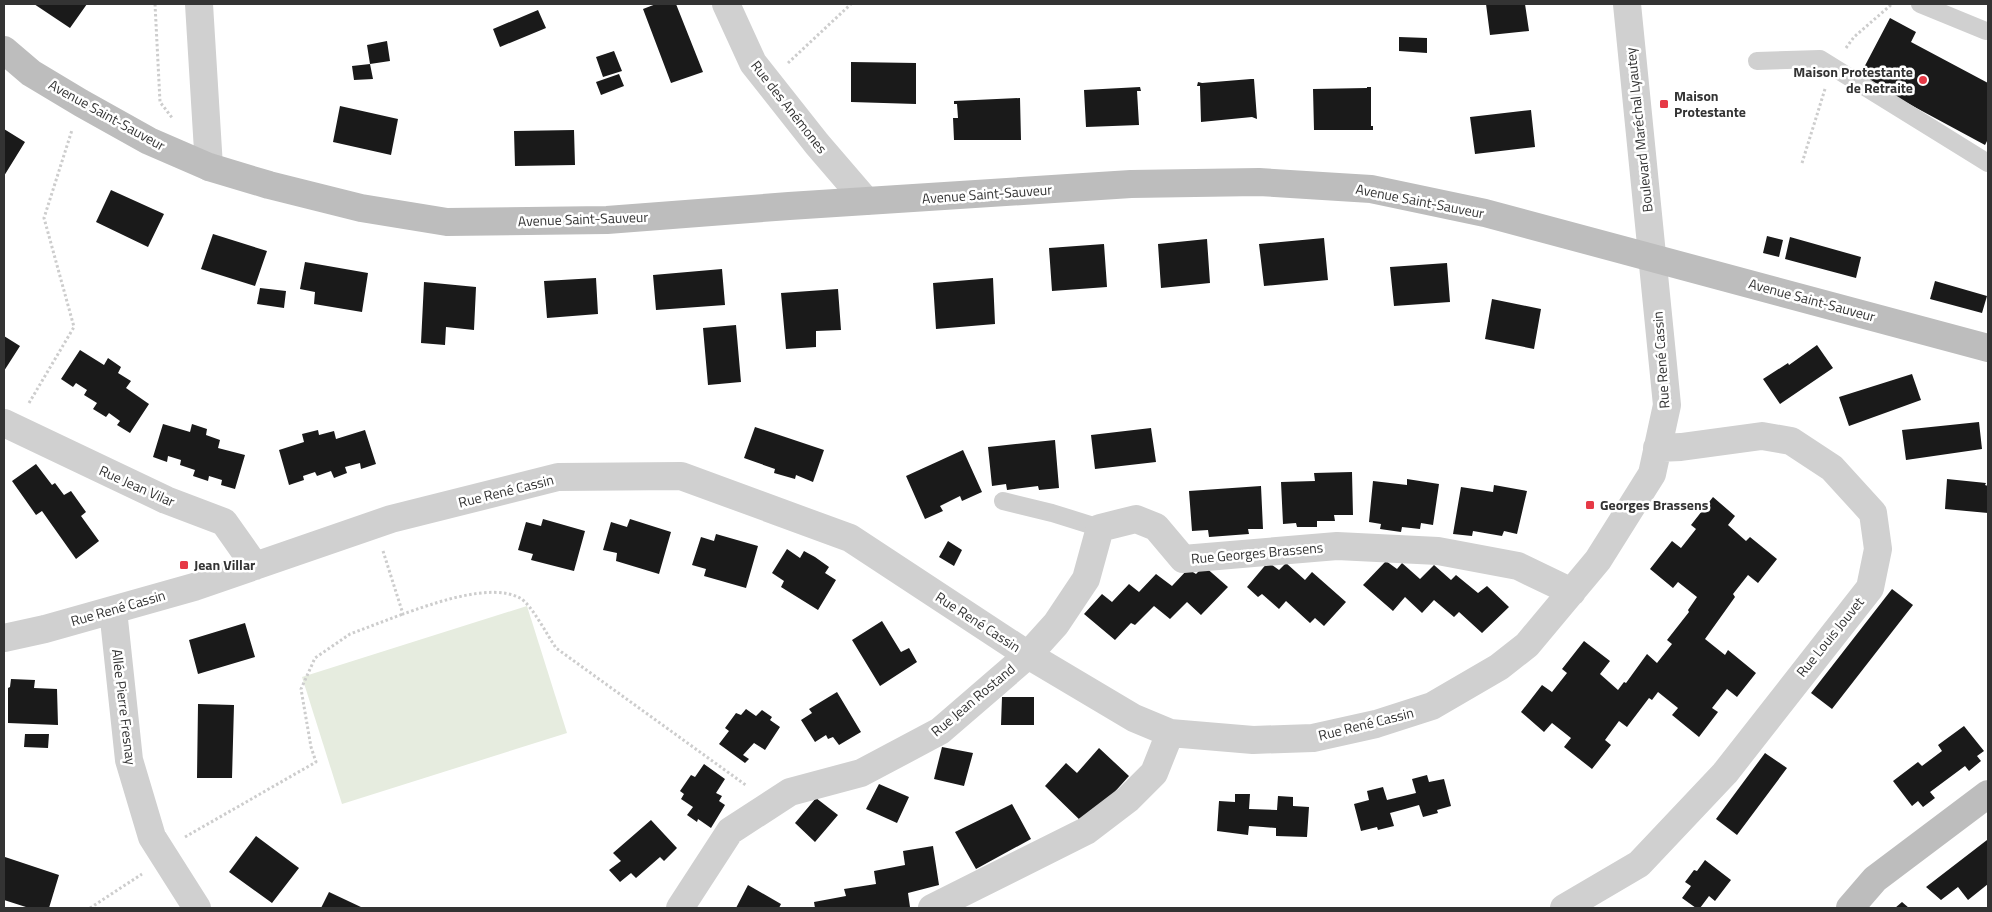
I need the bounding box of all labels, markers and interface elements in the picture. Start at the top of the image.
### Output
street label: Boulevard Maréchal Lyautey [1619,46,1658,214]
street label: Rue des Anémones [746,56,833,158]
place label: Maison Protestante de Retraite [1793,61,1913,98]
street label: Avenue Saint-Sauveur [45,74,169,155]
marker: Maison Protestante de Retraite [1917,74,1929,86]
place label: Maison Protestante [1674,85,1746,122]
marker: Maison Protestante [1658,98,1670,110]
street label: Avenue Saint-Sauveur [921,178,1053,209]
street label: Avenue Saint-Sauveur [1354,178,1486,223]
street label: Avenue Saint-Sauveur [517,206,649,231]
street label: Avenue Saint-Sauveur [1746,273,1878,327]
street label: Rue René Cassin [1647,311,1674,409]
street label: Rue Jean Vilar [96,459,179,512]
street label: Rue René Cassin [456,469,556,513]
place label: Georges Brassens [1600,494,1709,515]
marker: Georges Brassens [1584,499,1596,511]
street label: Rue Georges Brassens [1190,536,1324,569]
place label: Jean Villar [194,554,255,575]
marker: Jean Villar [178,559,190,571]
street label: Rue René Cassin [68,584,168,631]
street label: Rue René Cassin [932,586,1025,657]
street label: Rue Louis Jouvet [1791,592,1869,681]
street label: Allée Pierre Fresnay [107,648,142,766]
street label: Rue Jean Rostand [926,658,1019,741]
street label: Rue René Cassin [1316,702,1416,746]

